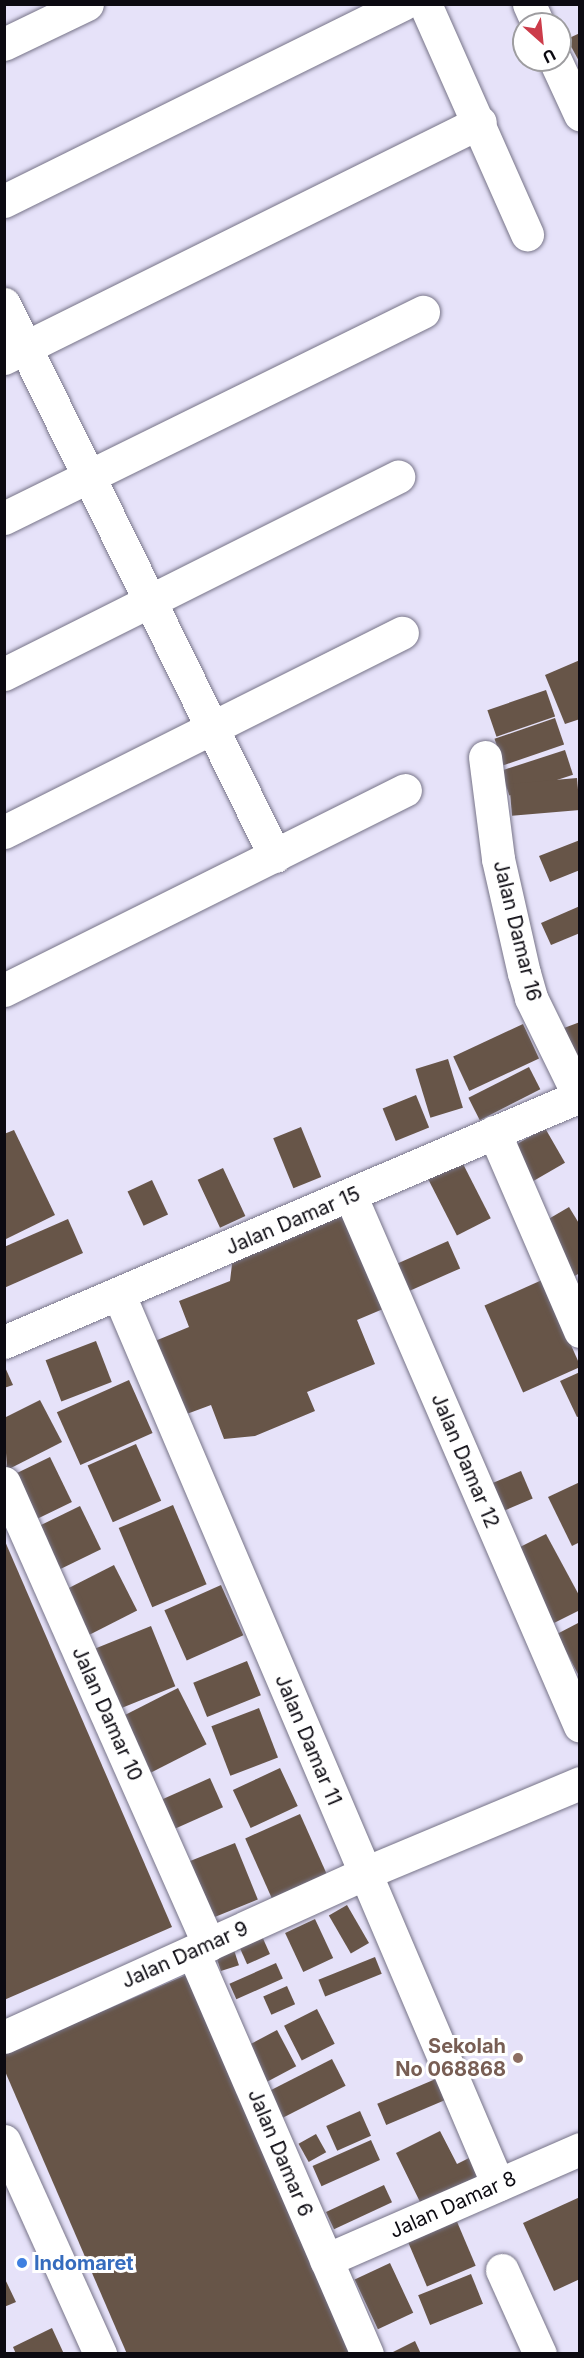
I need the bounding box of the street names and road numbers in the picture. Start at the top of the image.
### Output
street label: Jalan Damar 16 [488,858,546,1004]
street label: Jalan Damar 15 [222,1182,364,1260]
street label: Jalan Damar 12 [426,1390,504,1532]
street label: Jalan Damar 10 [67,1643,147,1785]
street label: Jalan Damar 11 [270,1671,346,1809]
street label: Jalan Damar 9 [118,1916,252,1994]
street label: Jalan Damar 6 [242,2086,318,2220]
street label: Jalan Damar 8 [386,2166,520,2244]

